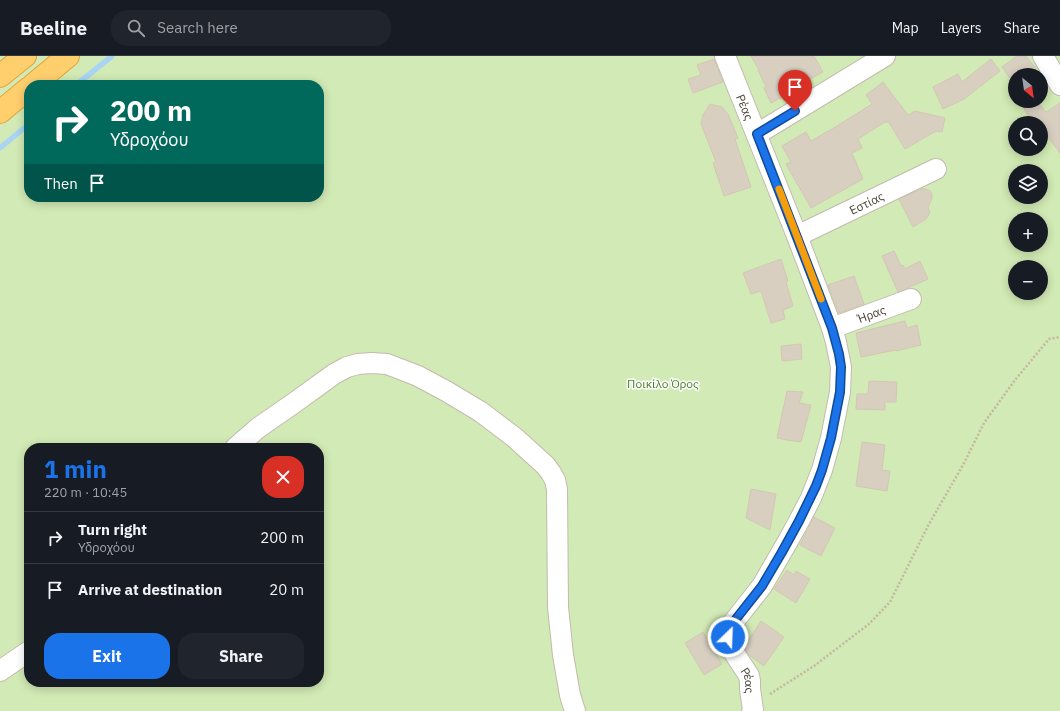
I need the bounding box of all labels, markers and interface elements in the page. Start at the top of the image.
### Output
search box [111,10,391,46]
text: Beeline [20,16,87,40]
icon: search [125,17,147,39]
text: Search here [157,18,238,37]
text: Map [892,19,919,37]
text: Layers [941,19,982,37]
text: Share [1004,19,1040,37]
north arrow [1008,68,1048,108]
map controls [1008,68,1048,300]
pin [778,70,812,111]
icon: arrive [784,76,806,98]
text: 200 m [110,92,192,129]
street label: Ρέας [734,92,757,122]
icon: right [44,96,96,148]
button: search [1008,116,1048,156]
text: Υδροχόου [110,128,189,151]
button: layers [1008,164,1048,204]
icon: arrive [86,172,108,194]
text: Then [44,174,78,193]
street label: Εστίας [847,188,886,217]
button: + [1008,212,1048,252]
button: − [1008,260,1048,300]
street label: Ήρας [854,301,888,326]
park label: Ποικίλο Όρος [627,376,699,391]
text: 1 min [44,453,107,485]
button: close [262,456,304,498]
text: 220 m · 10:45 [44,484,127,501]
text: Turn right [78,520,147,539]
icon: right [44,527,66,549]
text: 200 m [260,528,304,547]
text: Υδροχόου [78,539,135,556]
icon: arrive [44,579,66,601]
text: Arrive at destination [78,580,222,599]
text: 20 m [269,580,304,599]
position arrow [707,616,749,658]
button: Exit [44,633,170,679]
button: Share [178,633,304,679]
street label: Ρέας [738,664,758,694]

